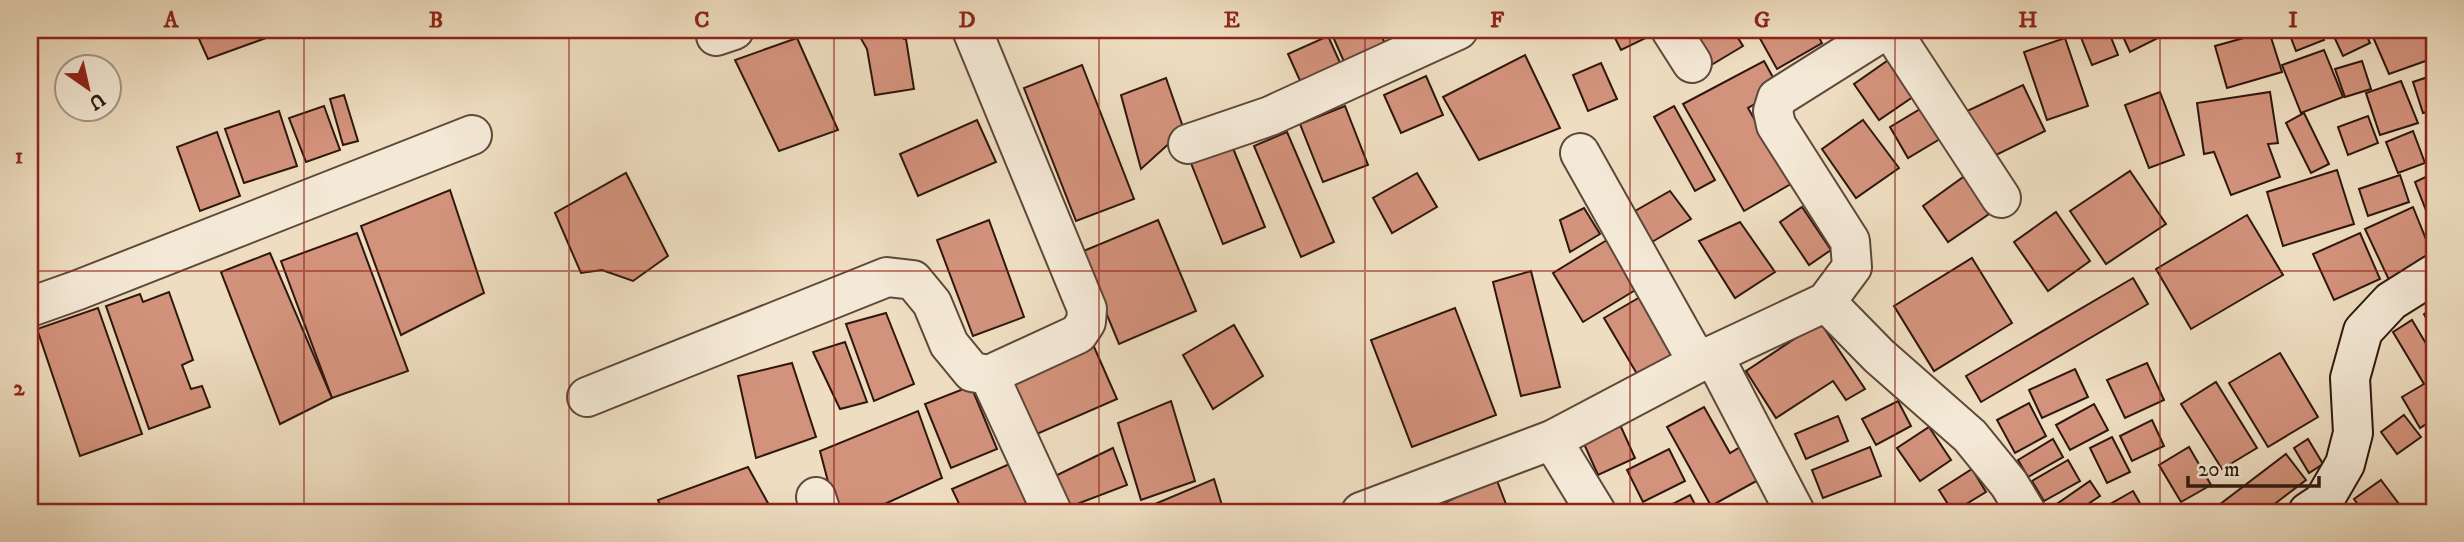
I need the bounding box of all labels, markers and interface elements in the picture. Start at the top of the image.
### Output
text: A [163,6,180,35]
text: B [429,6,443,35]
text: C [694,6,710,35]
text: D [958,6,976,35]
text: E [1224,6,1240,35]
text: F [1490,6,1505,35]
text: G [1754,6,1770,35]
text: H [2018,6,2038,35]
text: I [2288,6,2298,35]
north arrow [52,52,122,122]
text: U [84,87,109,115]
text: 1 [15,142,23,171]
text: 2 [13,374,25,403]
scale bar [2188,444,2319,488]
text: 20 m [2198,457,2240,483]

